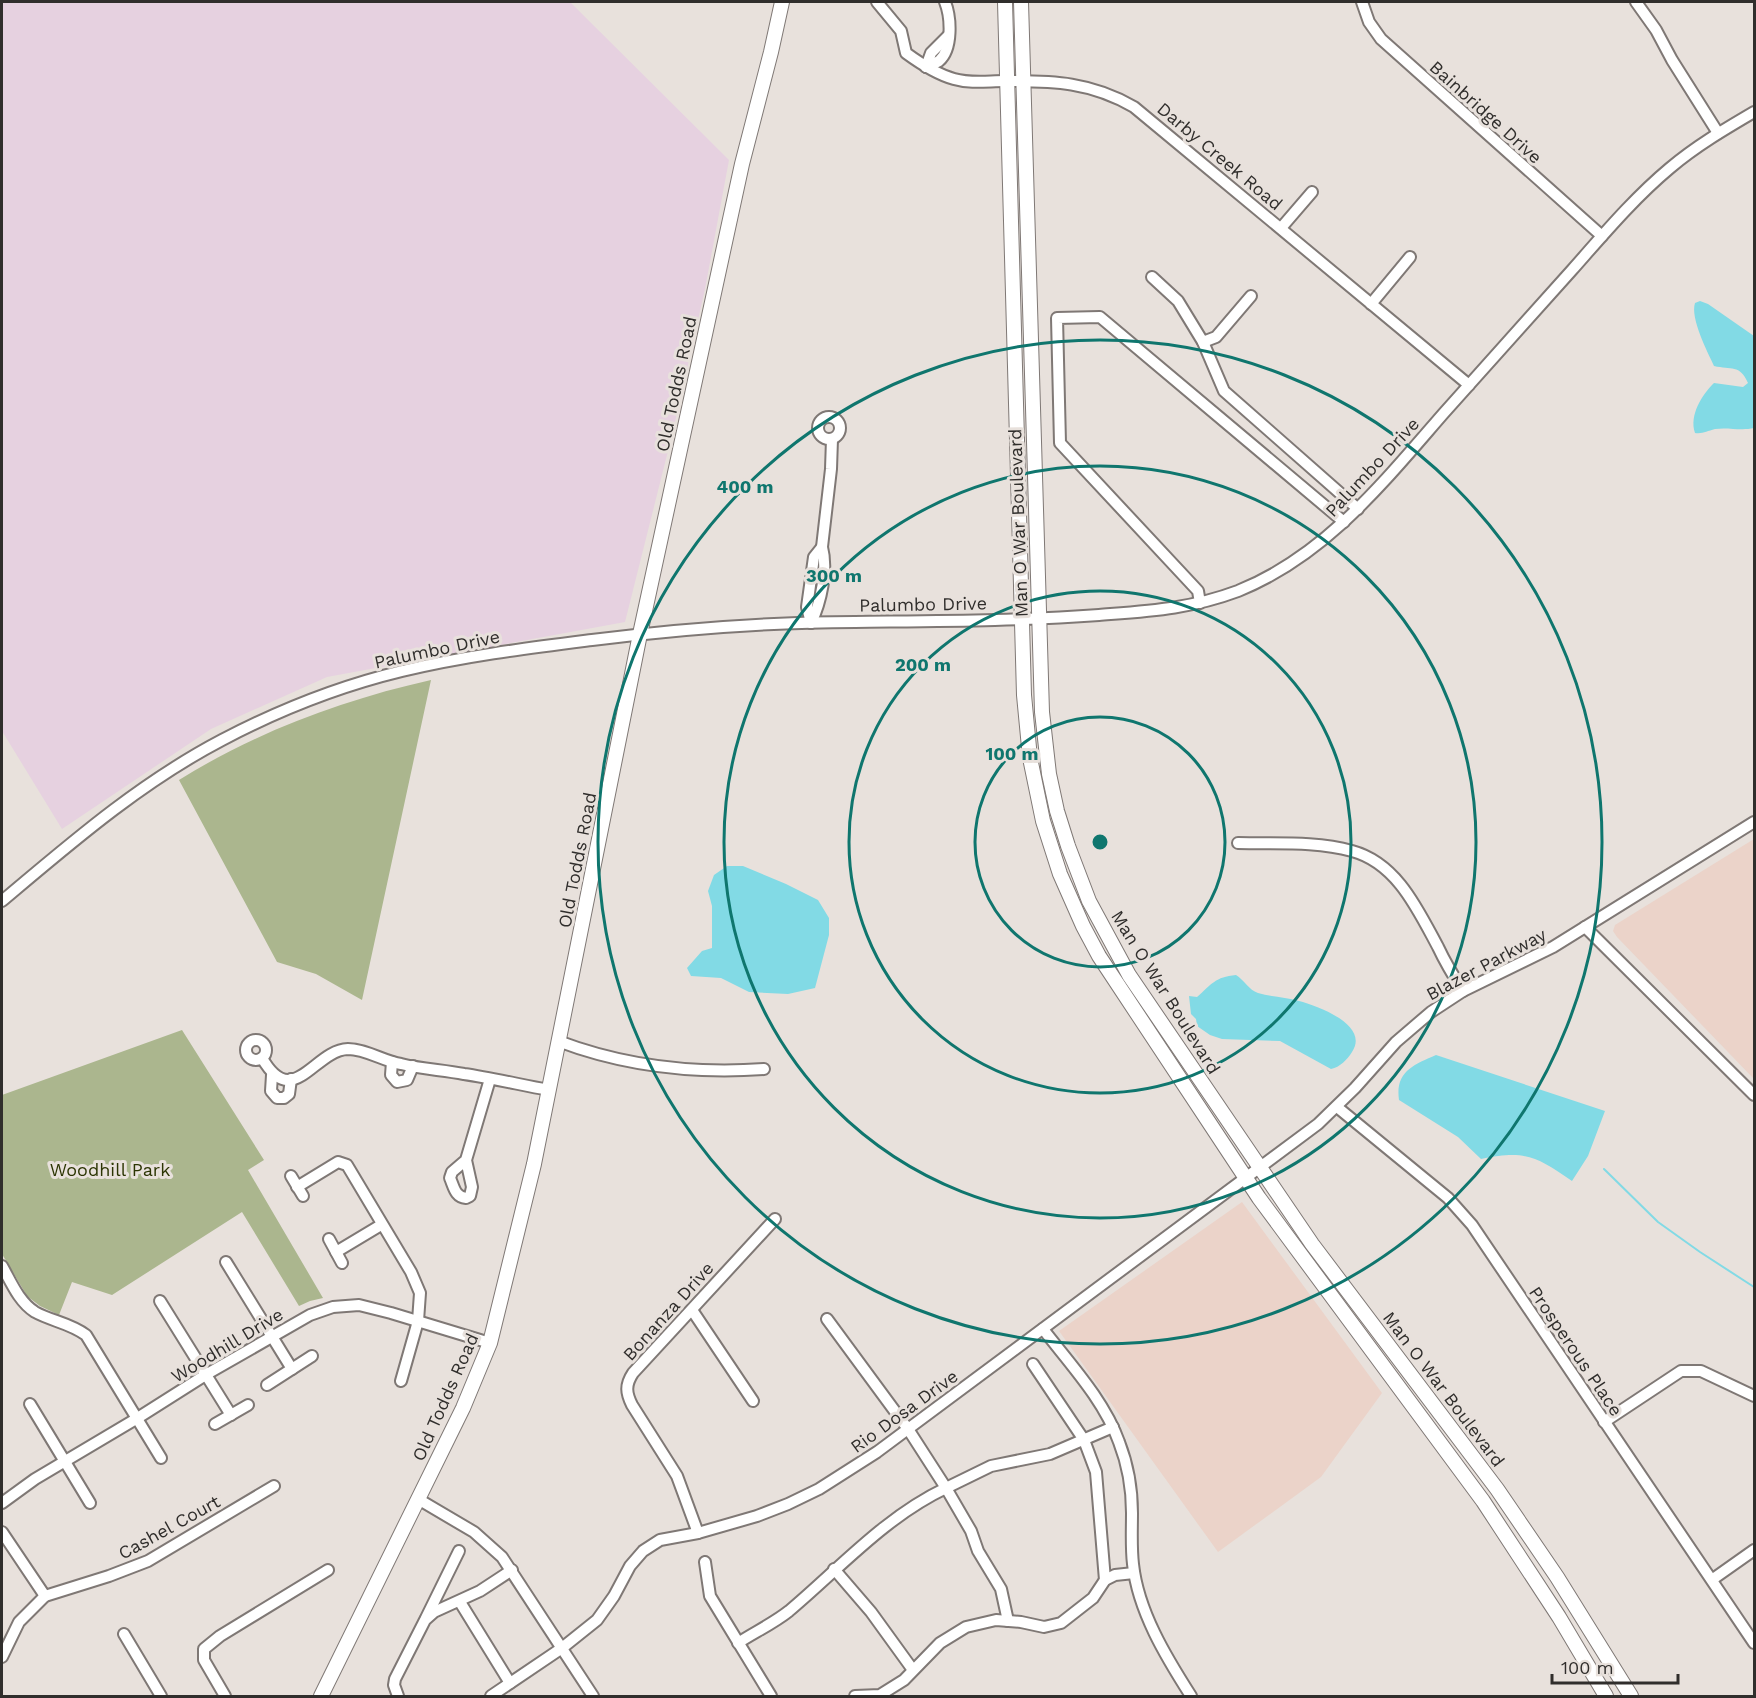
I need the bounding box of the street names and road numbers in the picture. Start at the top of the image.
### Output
street label: Bainbridge Drive [1426,56,1546,168]
street label: Darby Creek Road [1153,98,1287,214]
street label: Old Todds Road [651,314,701,454]
street label: Palumbo Drive [1321,413,1423,521]
street label: Man O War Boulevard [1004,428,1032,618]
street label: Palumbo Drive [859,592,987,616]
street label: Palumbo Drive [372,625,502,673]
street label: Old Todds Road [554,790,600,930]
street label: Man O War Boulevard [1107,906,1225,1078]
street label: Blazer Parkway [1422,923,1550,1004]
street label: Bonanza Drive [618,1257,718,1365]
street label: Prosperous Place [1525,1282,1627,1420]
street label: Woodhill Drive [167,1303,287,1387]
street label: Man O War Boulevard [1379,1307,1509,1471]
street label: Old Todds Road [407,1330,483,1464]
street label: Rio Dosa Drive [846,1365,962,1457]
street label: Cashel Court [114,1490,224,1564]

